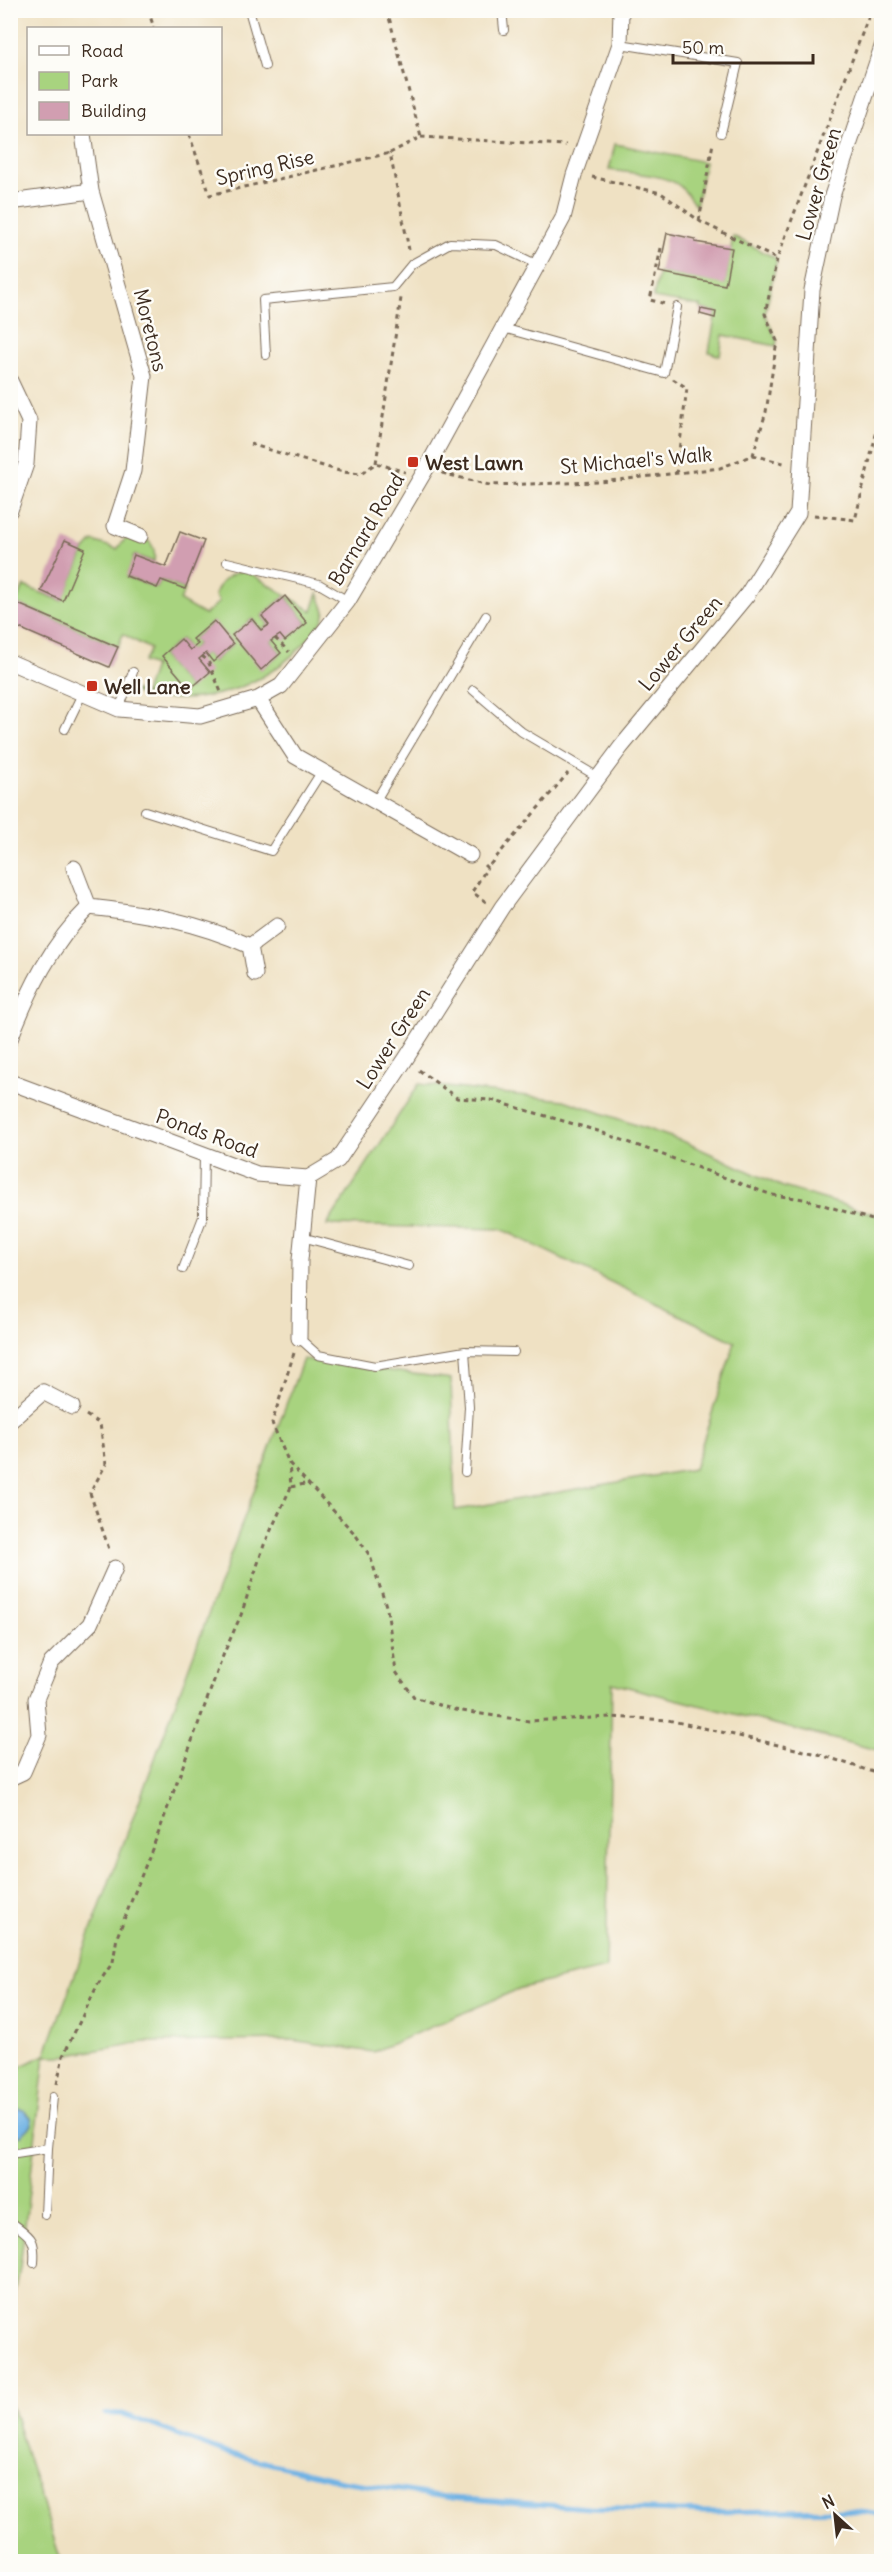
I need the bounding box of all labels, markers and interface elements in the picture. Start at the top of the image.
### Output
legend [27,27,222,135]
scale bar [673,27,812,65]
text: 50 m [682,36,724,59]
text: Road [81,39,124,62]
text: Park [81,69,118,92]
text: Building [81,99,146,122]
street label: Lower Green [790,125,846,243]
street label: Spring Rise [214,144,316,190]
street label: Moretons [129,286,173,374]
street label: St Michael's Walk [559,441,713,479]
place label: West Lawn [425,450,524,475]
marker: West Lawn [406,455,420,469]
street label: Barnard Road [323,468,410,590]
street label: Lower Green [633,590,727,696]
place label: Well Lane [104,674,191,699]
marker: Well Lane [85,679,99,693]
street label: Lower Green [351,982,435,1094]
street label: Ponds Road [152,1103,262,1163]
north arrow [805,2485,865,2545]
text: N [819,2490,838,2513]

